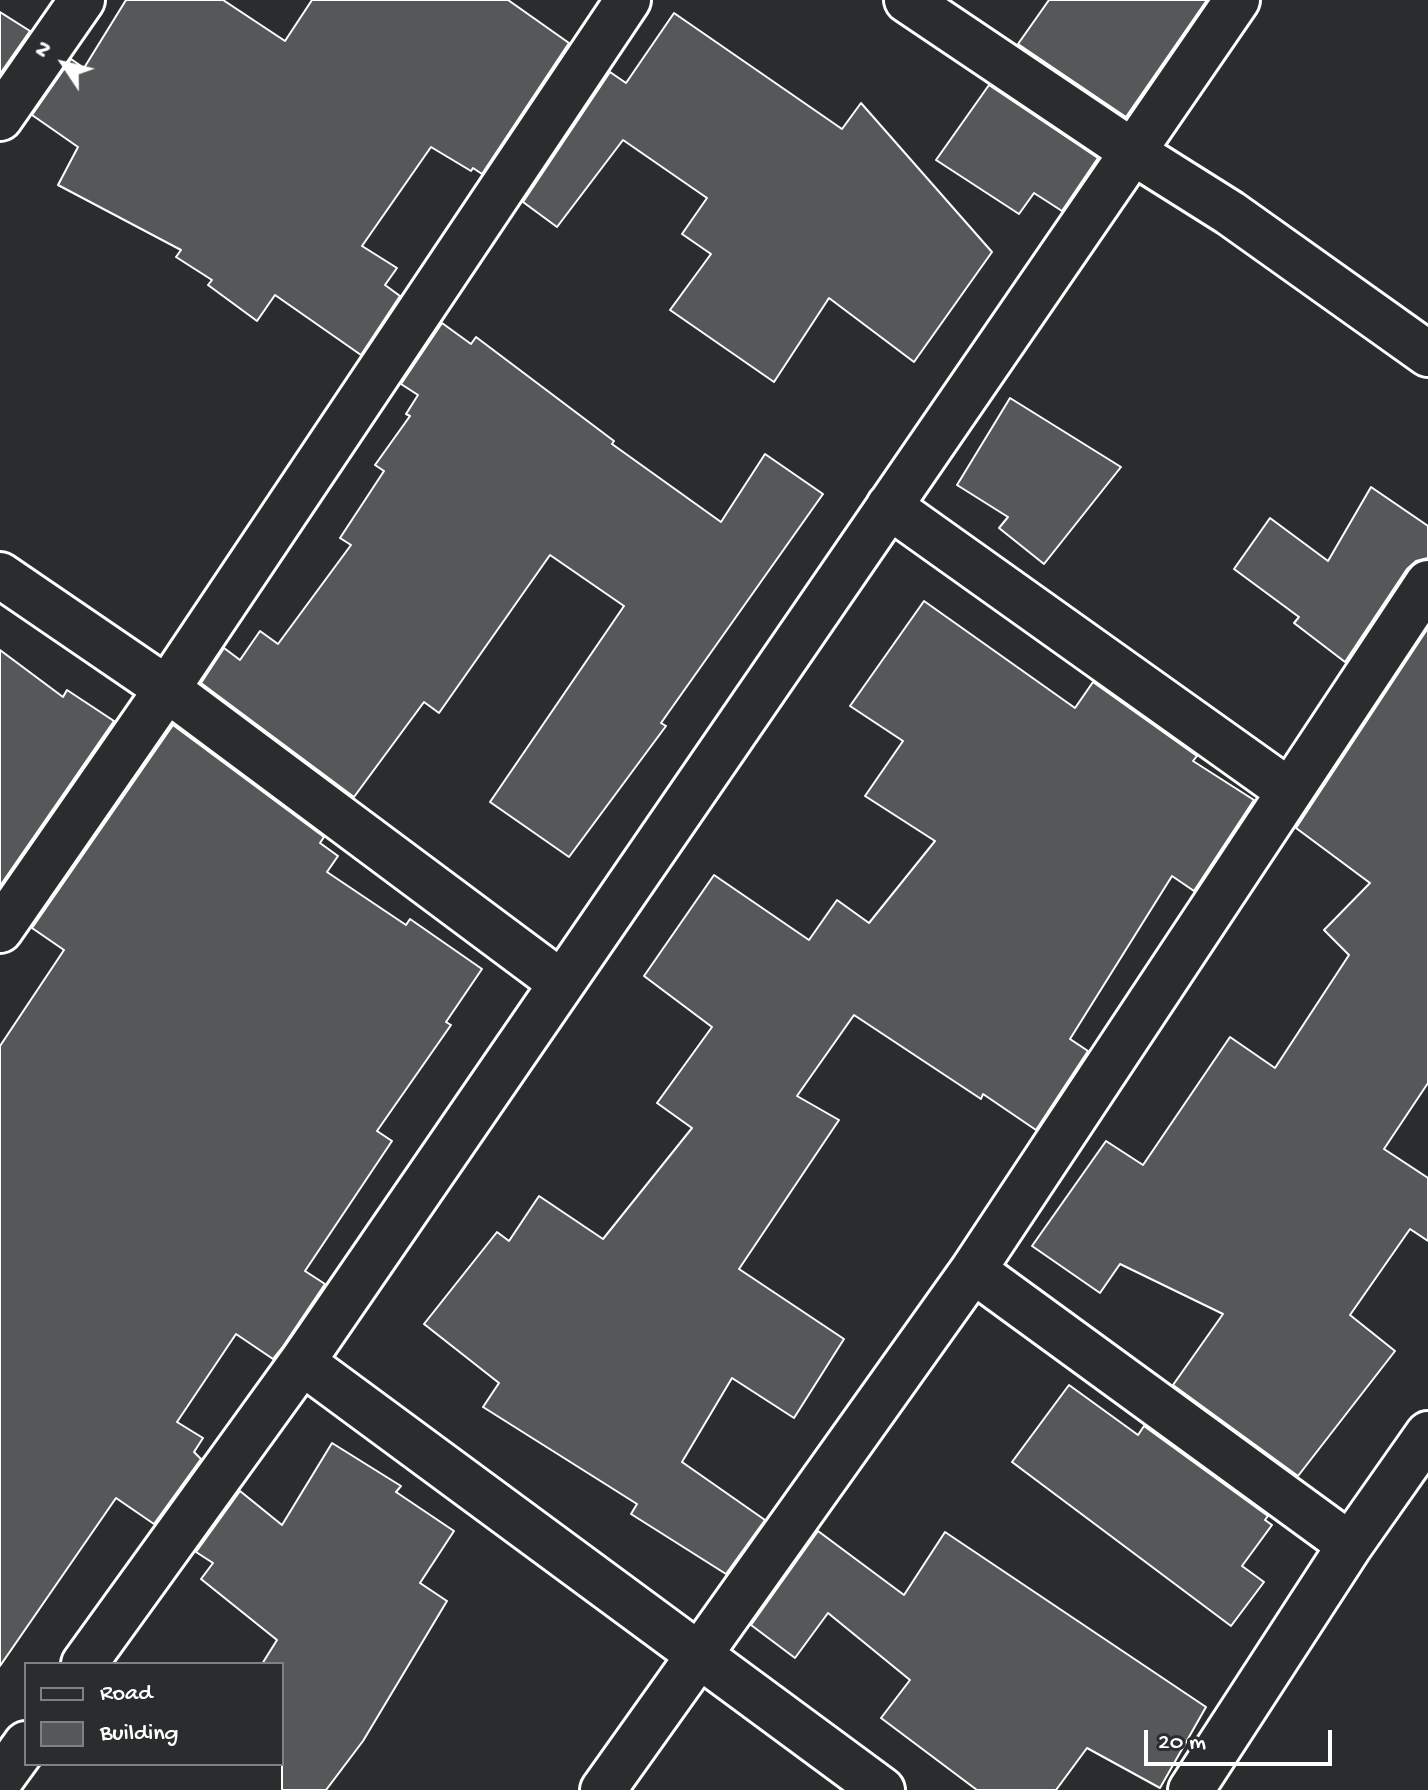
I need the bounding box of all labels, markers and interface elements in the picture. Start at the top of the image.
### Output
north arrow [24,24,104,104]
text: N [30,37,59,64]
legend [24,1662,284,1766]
text: Road [100,1680,152,1709]
scale bar [1148,1714,1336,1764]
text: Building [100,1720,178,1749]
text: 20 m [1158,1729,1206,1758]

